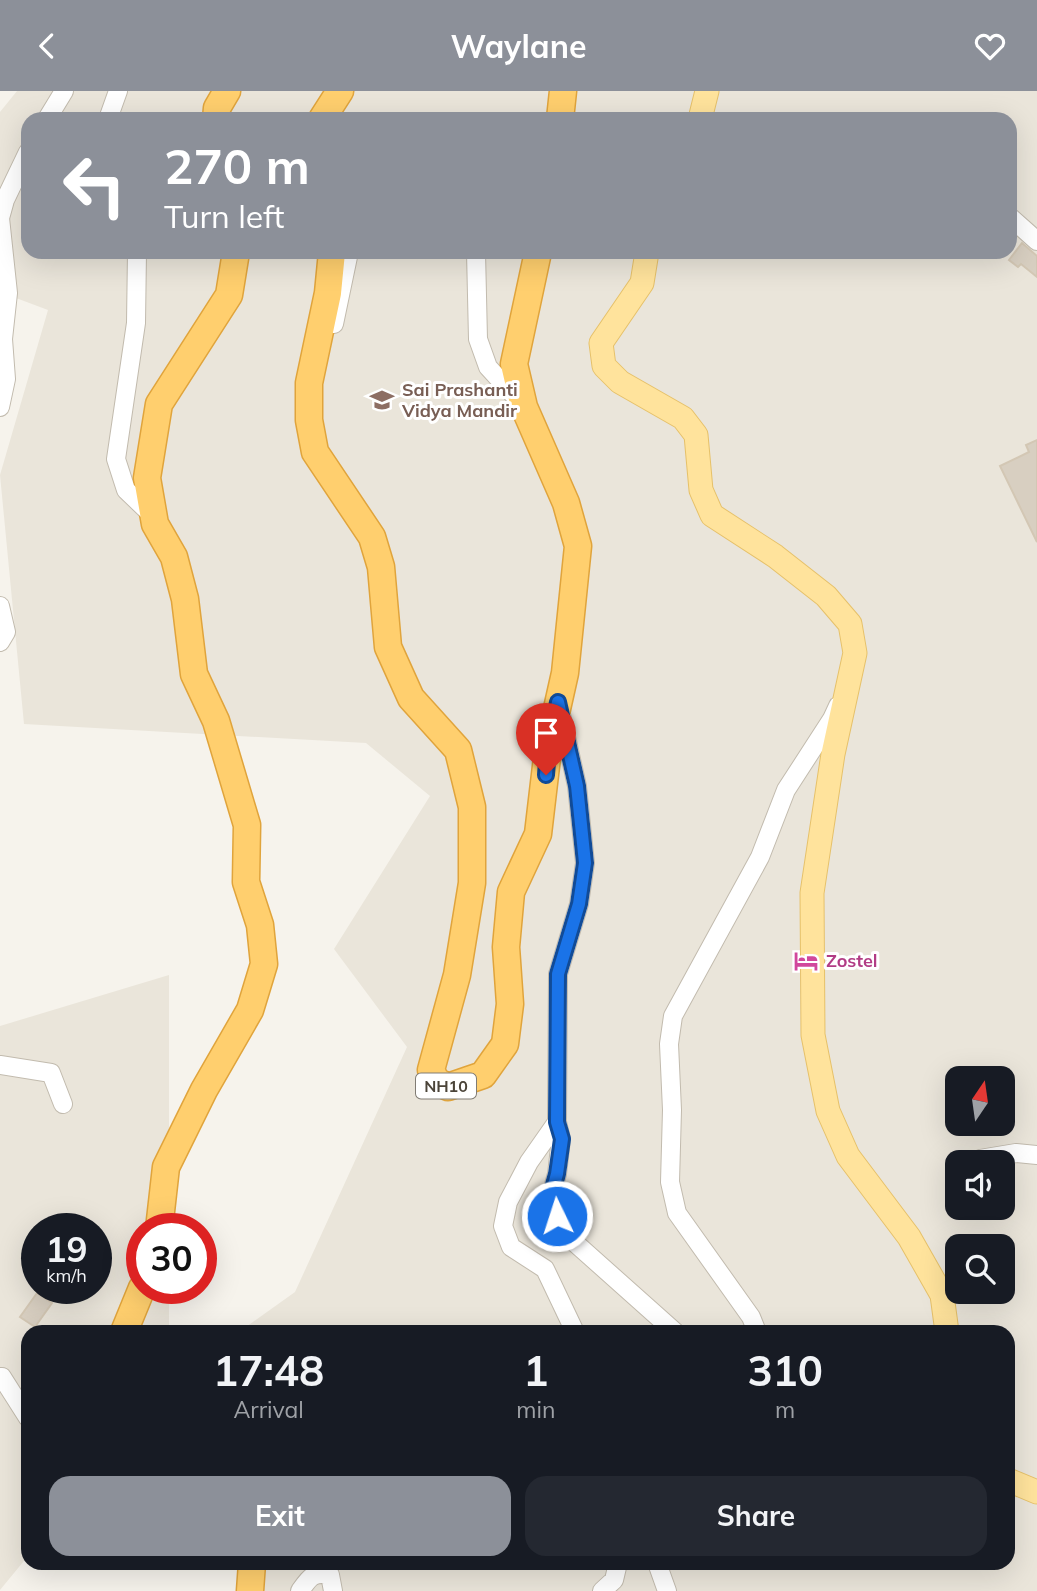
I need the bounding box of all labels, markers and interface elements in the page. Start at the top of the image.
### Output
text: Waylane [450,26,587,66]
icon: back [28,27,66,65]
icon: heart [971,27,1009,65]
text: 270 m [164,135,310,196]
icon: left [49,140,140,231]
text: Turn left [164,196,284,236]
place label: Sai Prashanti Vidya Mandir [401,378,518,422]
school or university icon: Sai Prashanti Vidya Mandir [368,386,396,414]
pin [516,703,576,775]
icon: arrive [527,714,565,752]
hotel icon: Zostel [792,947,820,975]
place label: Zostel [826,949,878,972]
north arrow [945,1066,1015,1136]
map controls [945,1066,1015,1304]
road number: NH10 [416,1073,476,1098]
button: sound [945,1150,1015,1220]
position arrow [520,1179,594,1253]
speed limit sign: 30 [126,1213,217,1304]
text: 19 [45,1227,88,1271]
button: search [945,1234,1015,1304]
text: km/h [46,1264,87,1287]
text: 17:48 [213,1344,324,1397]
text: 1 [523,1344,548,1397]
text: 310 [747,1344,823,1397]
text: Arrival [233,1395,304,1424]
text: min [516,1395,555,1424]
text: m [775,1395,795,1424]
button: Exit [49,1476,511,1556]
button: Share [525,1476,987,1556]

